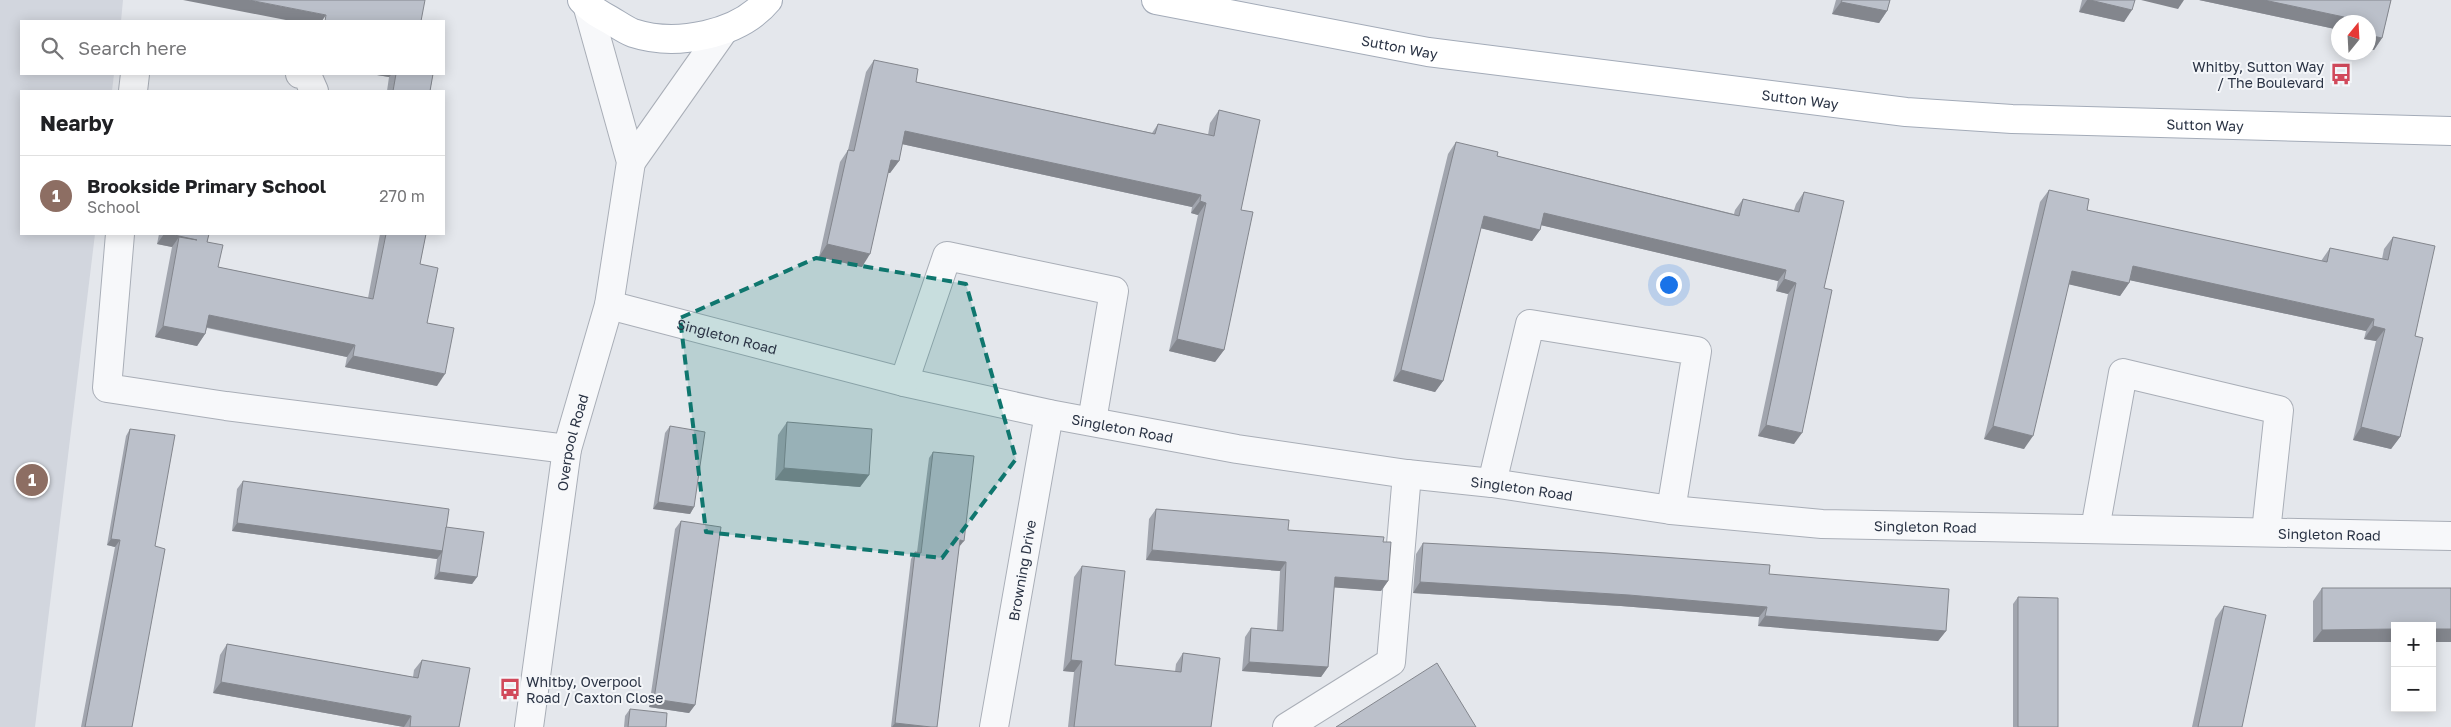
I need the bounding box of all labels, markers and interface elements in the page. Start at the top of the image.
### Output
north arrow [2331,15,2376,60]
search box [20,20,445,75]
street label: Sutton Way [1360,31,1439,62]
icon: search [38,34,66,62]
text: Search here [78,36,187,59]
place label: Whitby, Sutton Way / The Boulevard [2192,58,2324,91]
bus stop icon: Whitby, Sutton Way / The Boulevard [2328,61,2354,87]
street label: Sutton Way [1761,85,1840,112]
text: Nearby [40,110,114,136]
street label: Sutton Way [2166,115,2244,134]
text: Brookside Primary School [87,174,326,197]
text: 1 [52,186,60,206]
text: 270 m [379,186,425,206]
text: School [87,197,140,217]
your location [1656,272,1682,298]
street label: Singleton Road [675,315,779,357]
street label: Overpool Road [553,392,591,492]
street label: Singleton Road [1070,410,1175,445]
pin: 1 [16,461,48,499]
street label: Singleton Road [1470,472,1574,504]
street label: Singleton Road [1874,516,1977,535]
street label: Browning Drive [1004,519,1039,622]
street label: Singleton Road [2278,524,2381,543]
map controls [2391,622,2436,712]
button: + [2391,622,2436,667]
button: − [2391,667,2436,712]
place label: Whitby, Overpool Road / Caxton Close [526,673,663,706]
bus stop icon: Whitby, Overpool Road / Caxton Close [497,676,523,702]

